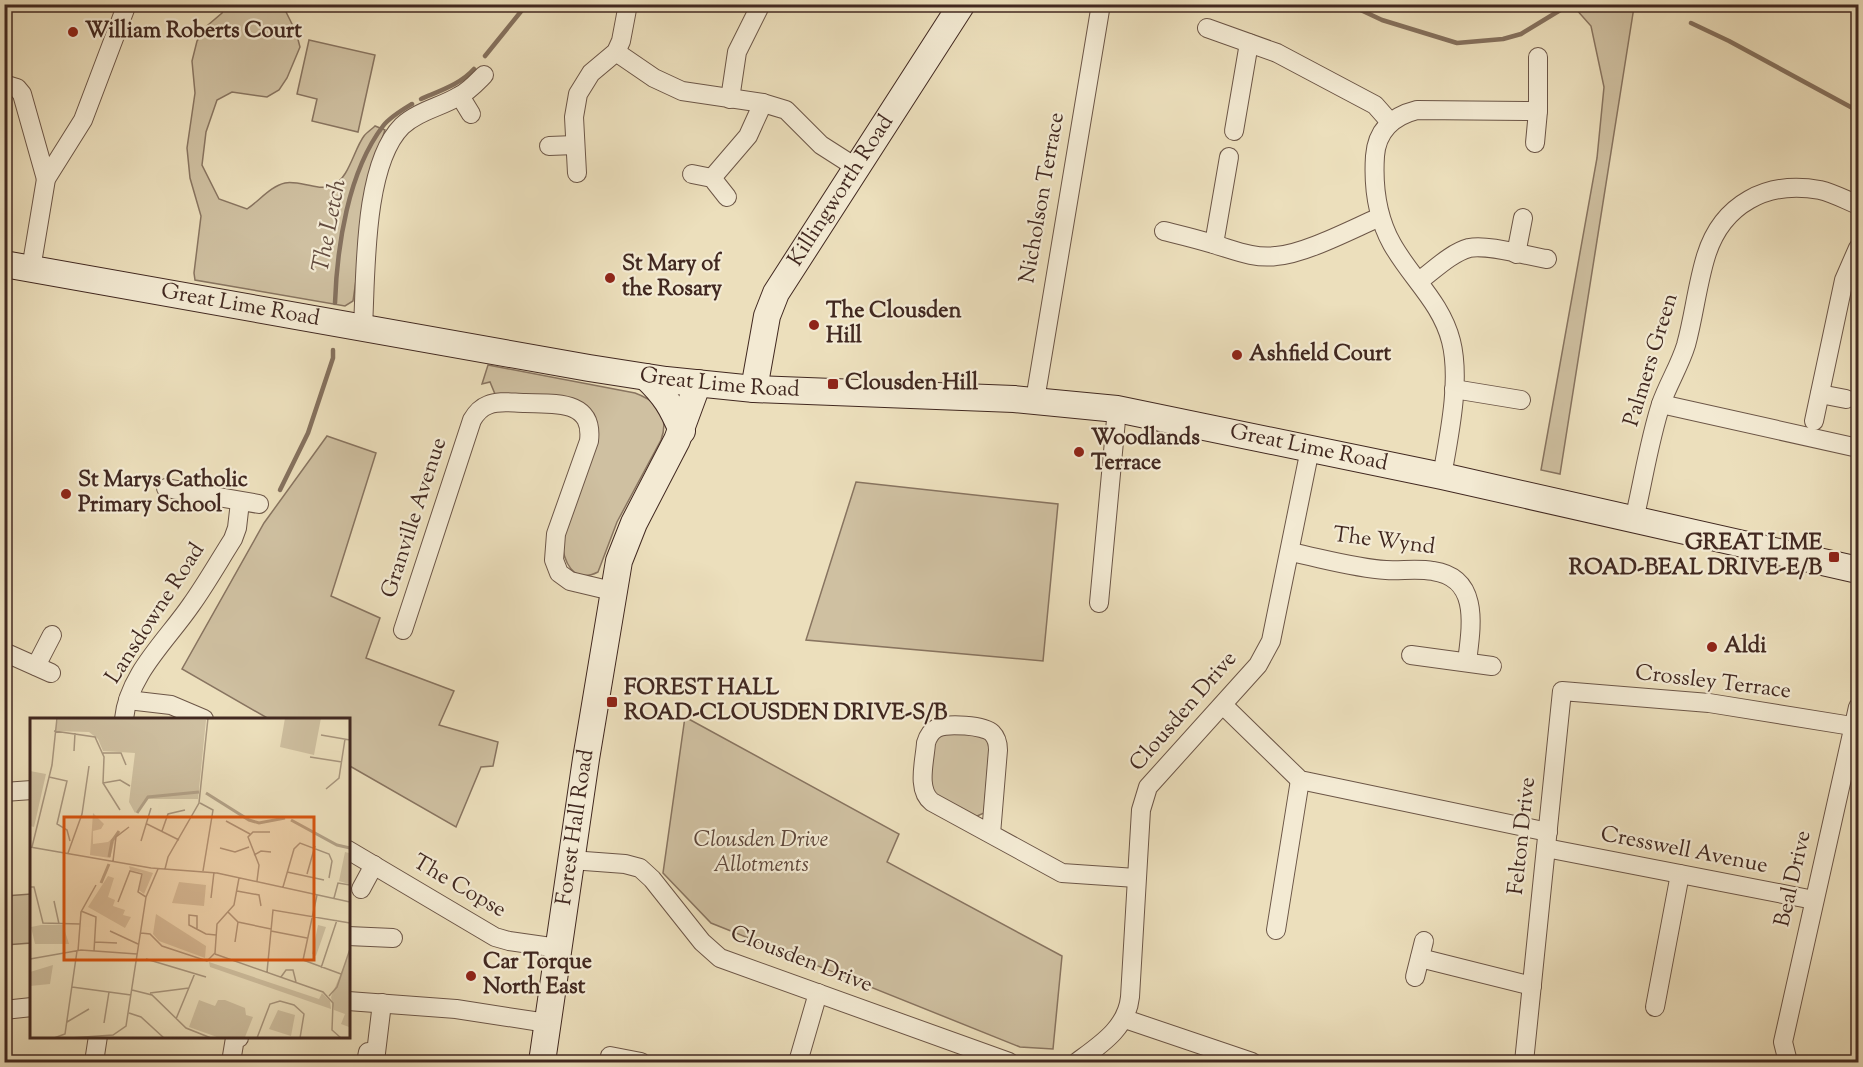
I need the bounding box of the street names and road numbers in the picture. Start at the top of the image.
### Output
street label: Killingworth Road [781,109,902,273]
street label: Nicholson Terrace [1012,110,1074,286]
street label: Great Lime Road [158,276,322,336]
street label: Palmers Green [1617,289,1687,431]
street label: Great Lime Road [637,360,800,407]
street label: Great Lime Road [1227,417,1391,480]
street label: Granville Avenue [374,434,456,602]
street label: The Wynd [1331,520,1437,564]
street label: Lansdowne Road [98,537,214,691]
street label: Clousden Drive [1123,645,1245,779]
street label: Crossley Terrace [1633,658,1793,708]
street label: Forest Hall Road [549,747,603,908]
street label: Felton Drive [1501,776,1545,896]
street label: Cresswell Avenue [1598,819,1770,883]
street label: Beal Drive [1767,828,1821,930]
street label: The Copse [406,847,512,927]
street label: Clousden Drive [725,918,877,1002]

